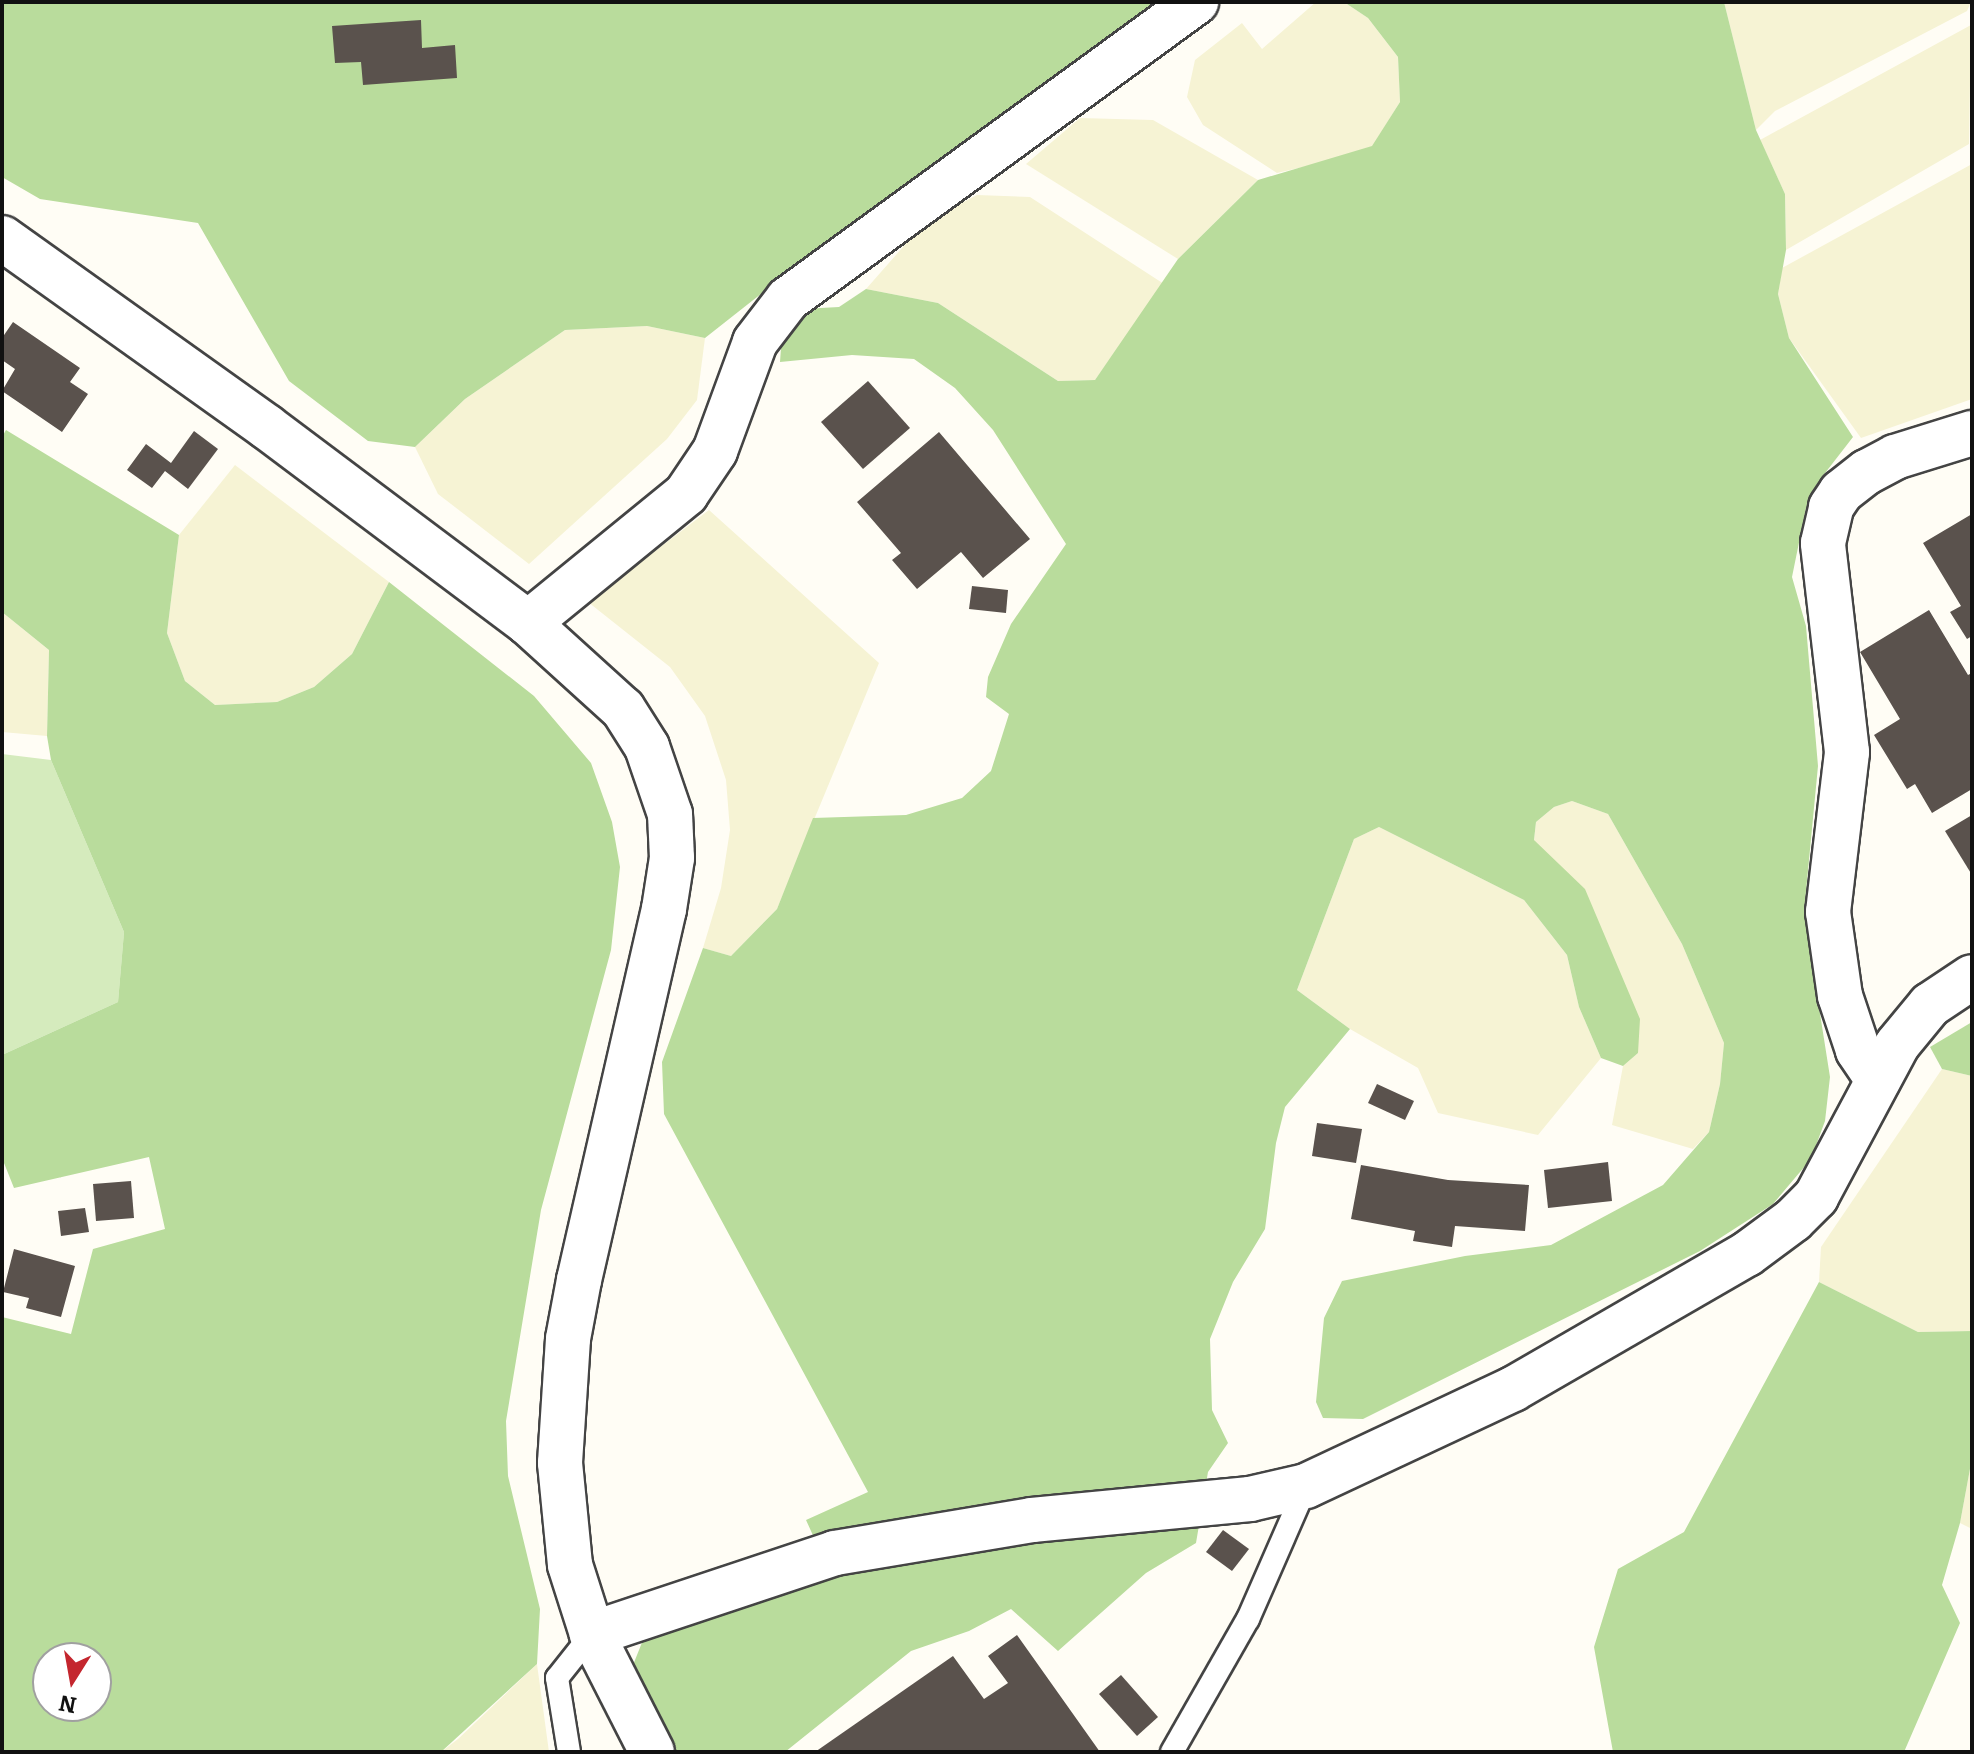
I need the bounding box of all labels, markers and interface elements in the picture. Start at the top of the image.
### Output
north arrow [32,1642,112,1722]
text: N [57,1689,79,1719]

